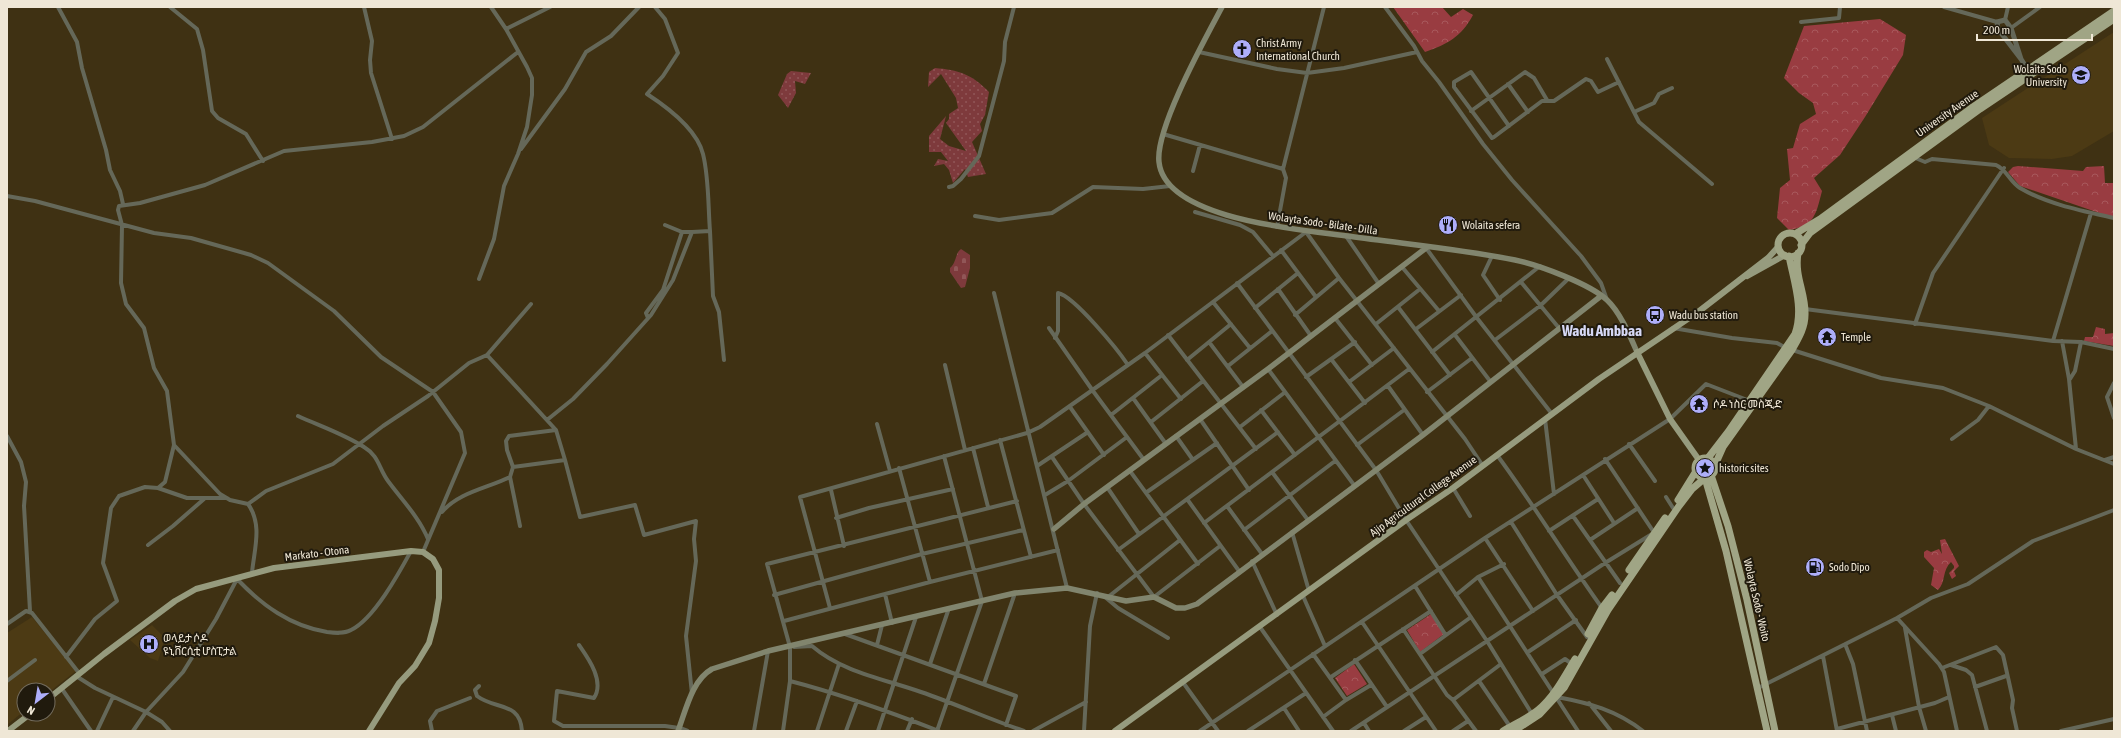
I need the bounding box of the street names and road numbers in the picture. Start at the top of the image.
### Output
street label: University Avenue [1914,87,1980,139]
street label: Wolayta Sodo - Bilate - Dilla [1268,209,1378,237]
street label: Ajip Agricultural College Avenue [1367,453,1479,539]
street label: Markato - Otona [284,543,350,563]
street label: Wolayta Sodo - Woito [1742,557,1772,643]

